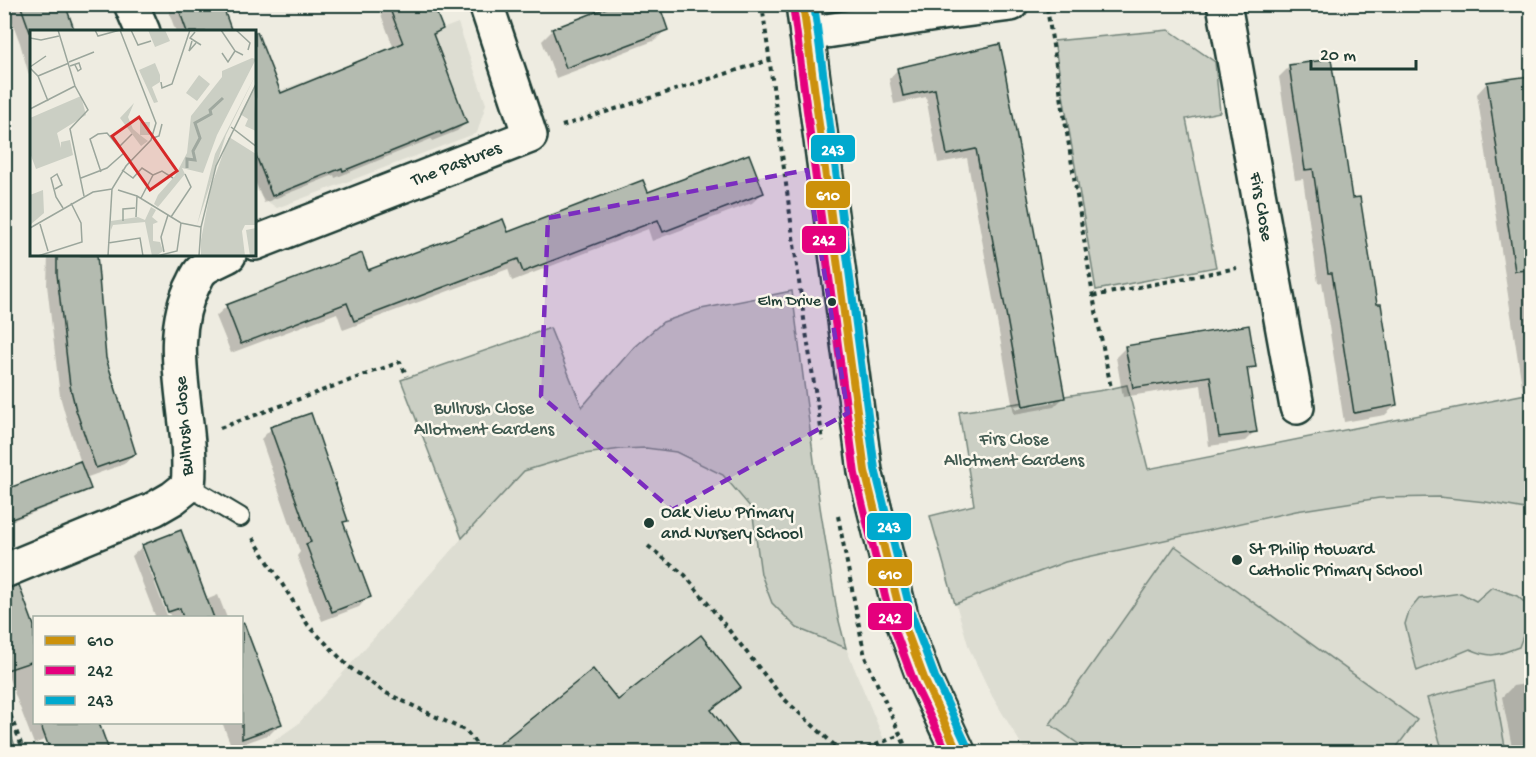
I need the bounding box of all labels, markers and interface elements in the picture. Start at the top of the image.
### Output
inset map [30,30,256,256]
scale bar [1311,33,1416,71]
text: 20 m [1320,46,1356,67]
line badge: 243 [810,134,856,163]
street label: The Pastures [407,137,506,192]
text: 243 [821,143,845,162]
street label: Firs Close [1244,170,1277,243]
line badge: 610 [805,180,851,209]
text: 610 [816,188,840,207]
line badge: 242 [801,225,847,254]
text: 242 [812,233,836,252]
place label: Elm Drive [757,293,822,312]
marker: Elm Drive [826,296,838,308]
street label: Bullrush Close [171,375,199,478]
park label: Bullrush Close Allotment Gardens [414,399,555,441]
park label: Firs Close Allotment Gardens [944,430,1085,472]
place label: Oak View Primary and Nursery School [661,503,803,545]
line badge: 243 [866,512,912,541]
marker: Oak View Primary and Nursery School [642,516,656,530]
text: 243 [877,520,901,539]
place label: St Philip Howard Catholic Primary School [1249,540,1423,582]
marker: St Philip Howard Catholic Primary School [1230,553,1244,567]
line badge: 610 [867,558,913,587]
text: 610 [878,567,902,586]
line badge: 242 [867,602,913,631]
text: 242 [878,611,902,630]
legend [33,616,243,724]
text: 610 [87,632,114,653]
text: 242 [87,662,113,683]
text: 243 [87,692,114,713]

